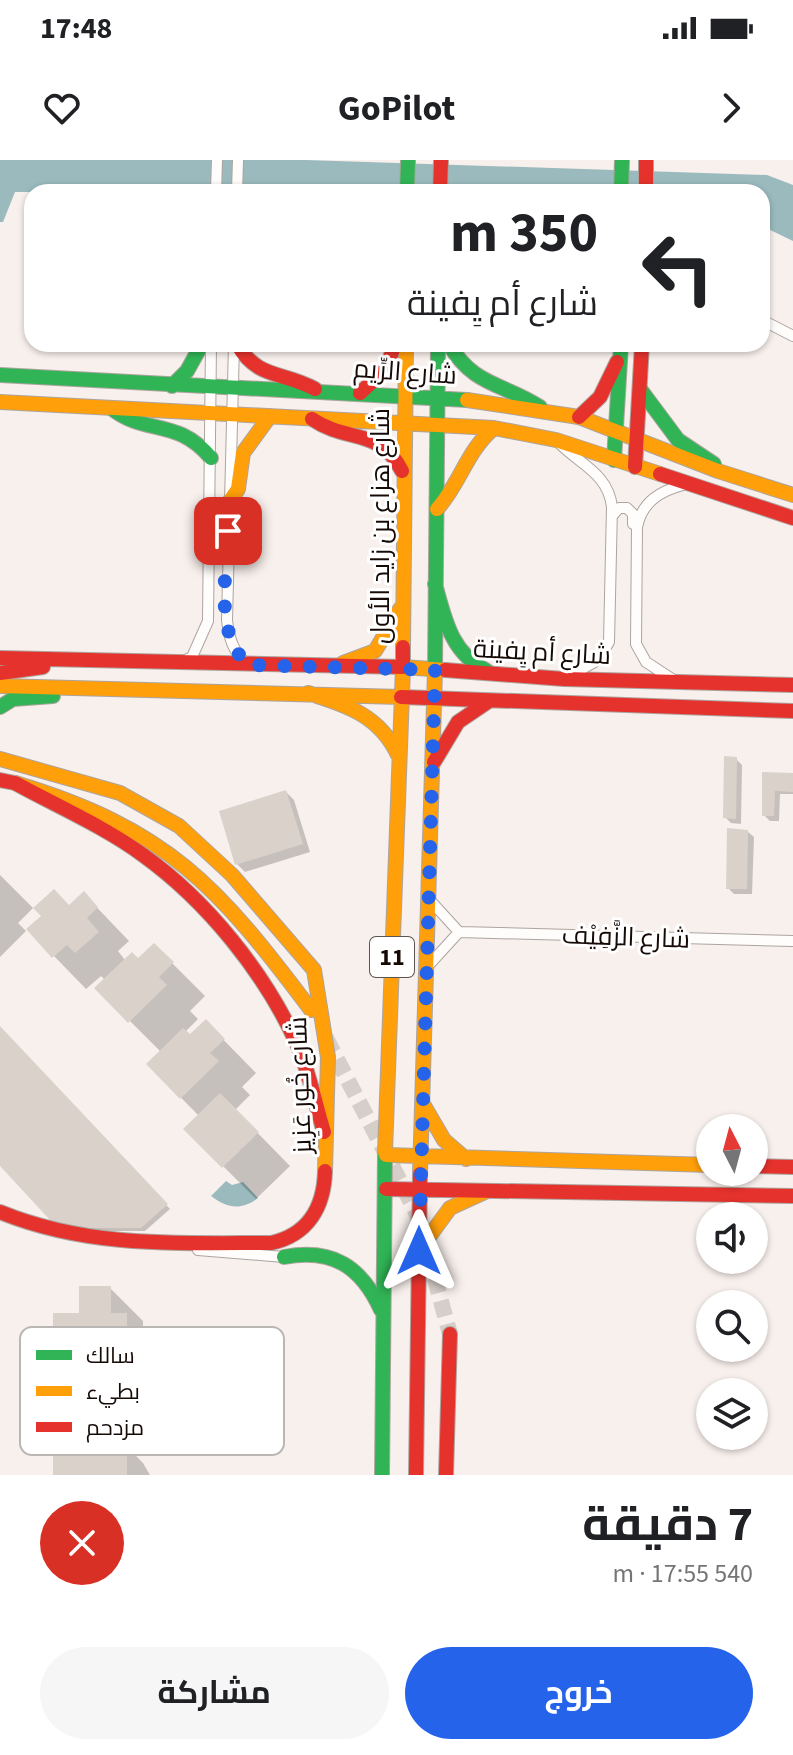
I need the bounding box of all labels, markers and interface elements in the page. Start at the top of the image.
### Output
text: 17:48 [40,7,112,50]
text: GoPilot [338,83,455,134]
icon: heart [40,86,84,130]
icon: forward [709,86,753,130]
text: 350 m [450,194,598,273]
icon: left [626,216,730,320]
text: شارع أم يِفينة [407,278,598,329]
street label: شارع الرِّيم [352,350,458,394]
street label: شارع هزاع بن زايد الأول [362,408,399,644]
pin [194,497,262,565]
icon: arrive [206,509,250,553]
street label: شارع أم يِفينة [472,630,612,674]
street label: شارع الزَّفِيْف [561,916,691,958]
road number: 11 [370,937,414,977]
street label: شارع خُور عَزِيز [279,1016,321,1156]
north arrow [696,1114,768,1186]
map controls [696,1114,768,1450]
button: sound [696,1202,768,1274]
position arrow [377,1209,461,1293]
button: search [696,1290,768,1362]
legend [20,1327,284,1455]
text: سالك [86,1340,135,1372]
text: بطيء [86,1376,140,1408]
button: layers [696,1378,768,1450]
text: مزدحم [86,1412,144,1444]
text: 7 دقيقة [582,1491,753,1559]
button: close [40,1501,124,1585]
text: 540 m · 17:55 [612,1555,753,1592]
button: مشاركة [40,1647,389,1739]
button: خروج [405,1647,753,1739]

